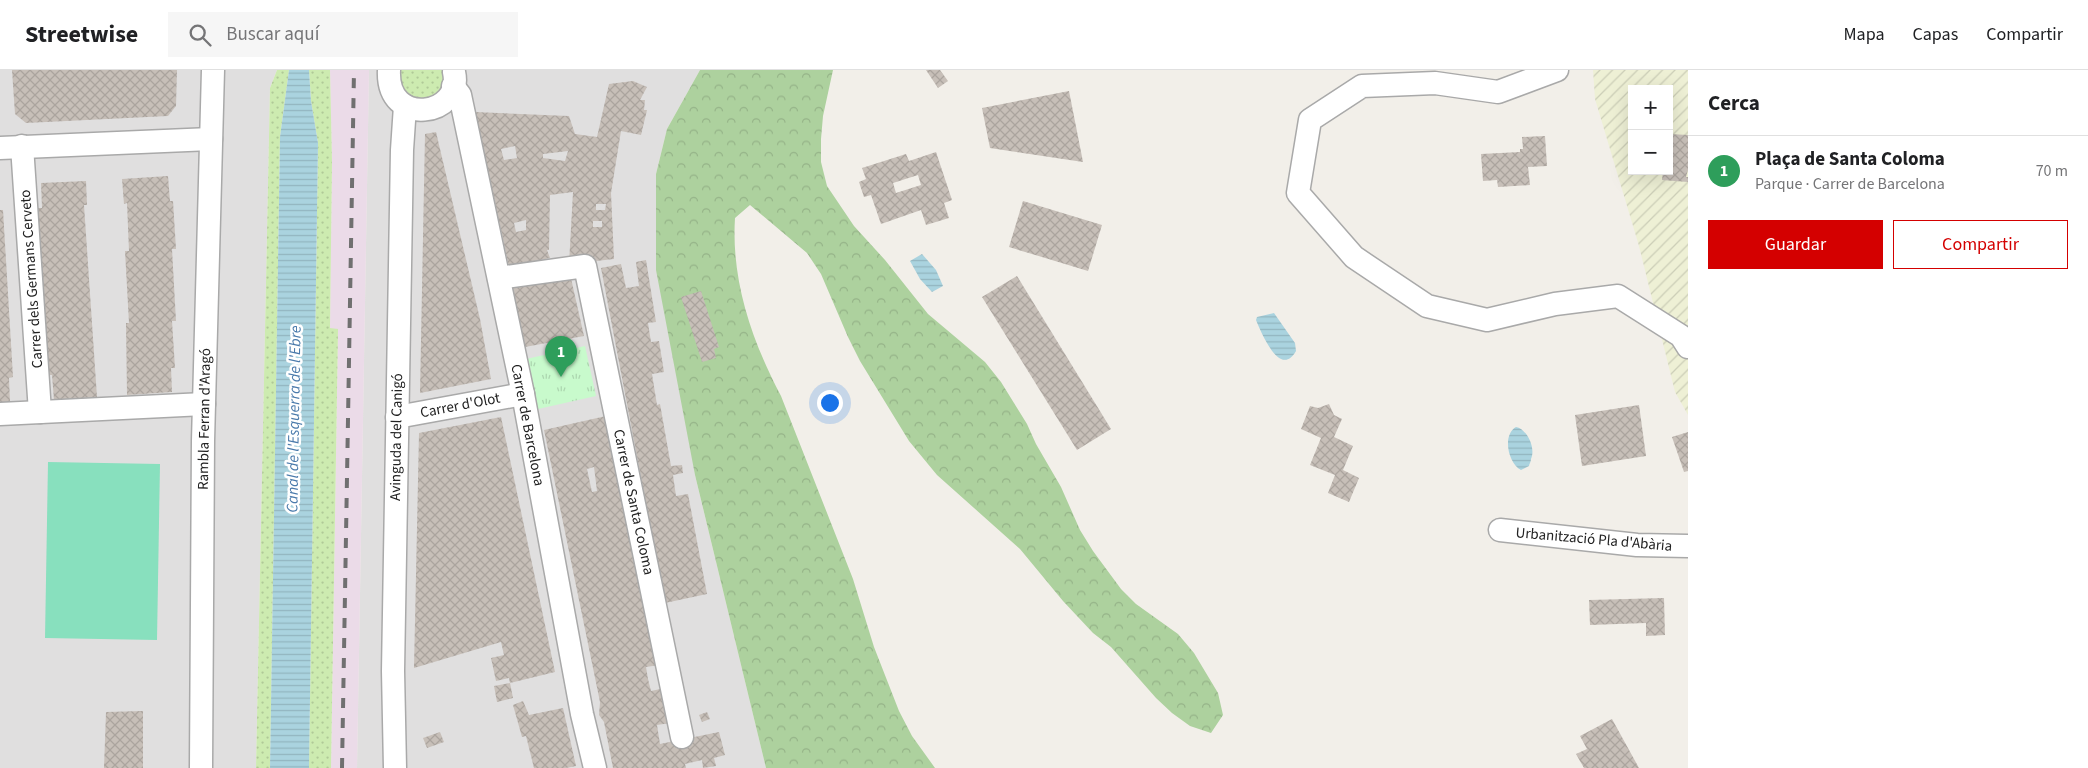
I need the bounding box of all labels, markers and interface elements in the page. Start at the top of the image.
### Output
search box [168,12,518,57]
text: Streetwise [25,17,138,52]
icon: search [186,21,214,49]
text: Buscar aquí [226,21,319,48]
text: Mapa [1844,22,1885,47]
text: Capas [1913,22,1958,47]
text: Compartir [1986,22,2063,47]
map controls [1628,85,1673,175]
button: + [1628,85,1673,130]
text: Cerca [1708,88,1760,118]
button: − [1628,130,1673,175]
text: Plaça de Santa Coloma [1755,146,1945,173]
text: 1 [1720,160,1728,182]
text: 70 m [2036,160,2068,182]
text: Parque · Carrer de Barcelona [1755,173,1945,195]
street label: Carrer dels Germans Cerveto [15,189,48,369]
button: Guardar [1708,220,1883,269]
button: Compartir [1893,220,2068,269]
water label: Canal de l'Esquerra de l'Ebre [281,325,307,513]
pin: 1 [545,336,577,377]
street label: Rambla Ferran d'Aragó [193,348,216,490]
street label: Carrer de Barcelona [505,362,550,488]
street label: Avinguda del Canigó [385,373,408,501]
street label: Carrer d'Olot [418,387,502,424]
your location [817,390,843,416]
street label: Carrer de Santa Coloma [608,427,659,577]
street label: Urbanització Pla d'Abària [1515,522,1673,557]

